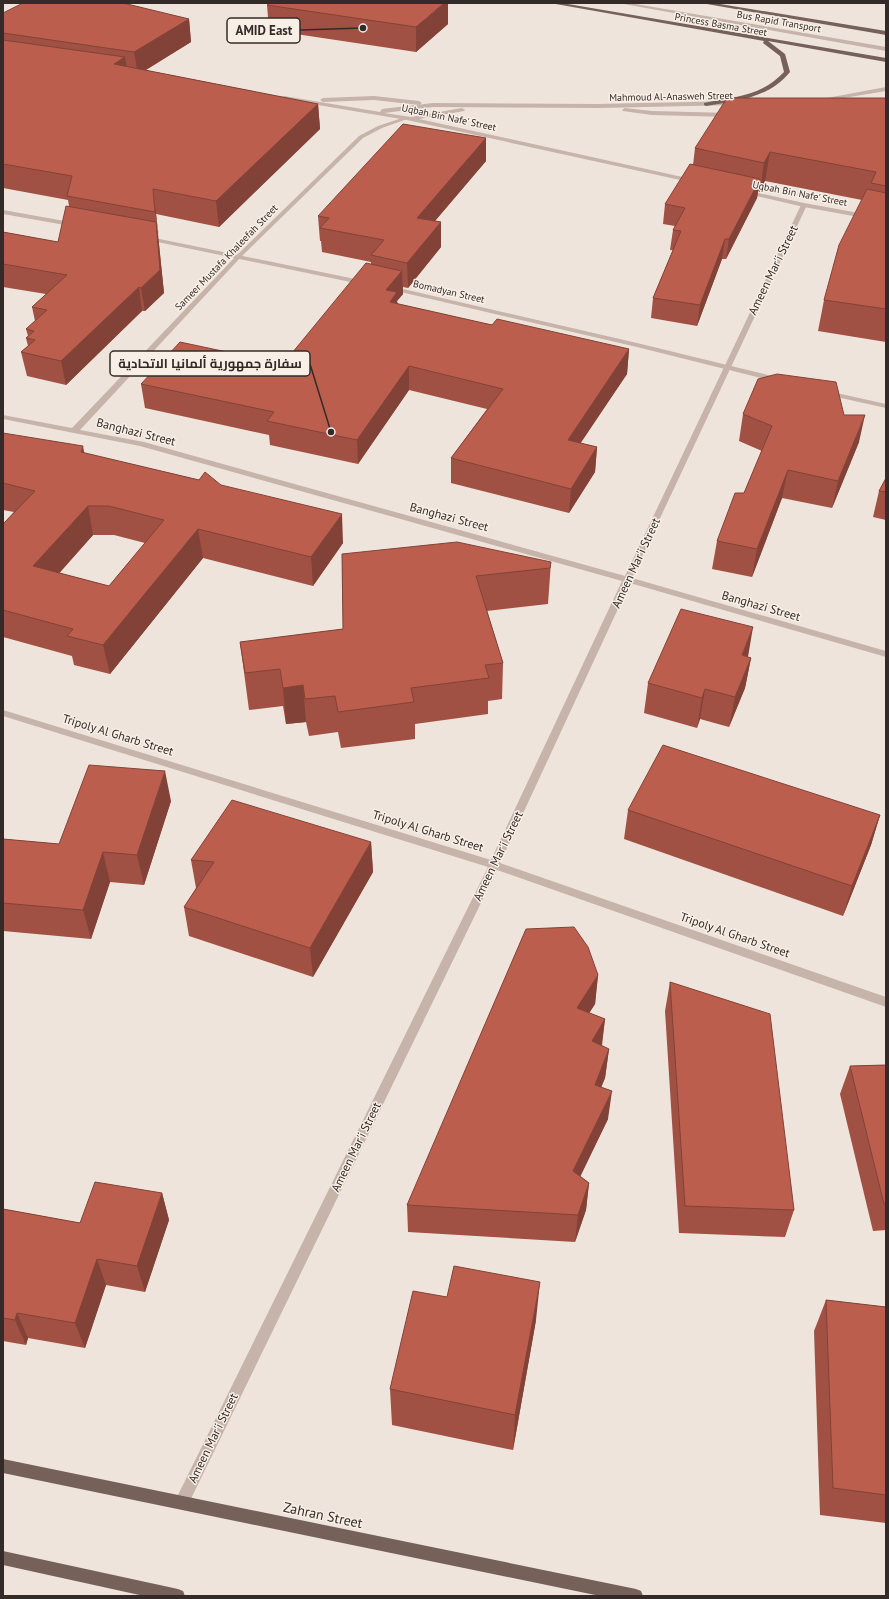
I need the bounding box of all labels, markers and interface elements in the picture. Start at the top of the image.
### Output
street label: Bus Rapid Transport [736,8,823,35]
street label: Princess Basma Street [674,10,769,39]
callout: AMID East [227,18,300,43]
text: AMID East [236,22,293,39]
street label: Mahmoud Al-Anasweh Street [609,89,734,104]
street label: Uqbah Bin Nafe' Street [400,101,498,134]
street label: Uqbah Bin Nafe' Street [751,178,849,209]
street label: Sameer Mustafa Khaleefah Street [172,201,281,313]
street label: Ameen Mar'i Street [744,223,801,317]
street label: Bomadyan Street [412,277,486,306]
callout: سفارة جمهورية ألمانيا الاتحادية [110,351,310,376]
text: سفارة جمهورية ألمانيا الاتحادية [118,355,302,372]
street label: Banghazi Street [95,414,177,449]
street label: Banghazi Street [408,499,490,534]
street label: Ameen Mar'i Street [608,515,663,610]
street label: Banghazi Street [720,587,802,624]
street label: Tripoly Al Gharb Street [61,711,175,759]
street label: Tripoly Al Gharb Street [371,807,485,855]
street label: Ameen Mar'i Street [469,809,526,903]
street label: Tripoly Al Gharb Street [678,909,792,960]
street label: Ameen Mar'i Street [327,1100,384,1194]
street label: Ameen Mar'i Street [184,1391,241,1485]
street label: Zahran Street [282,1498,365,1532]

